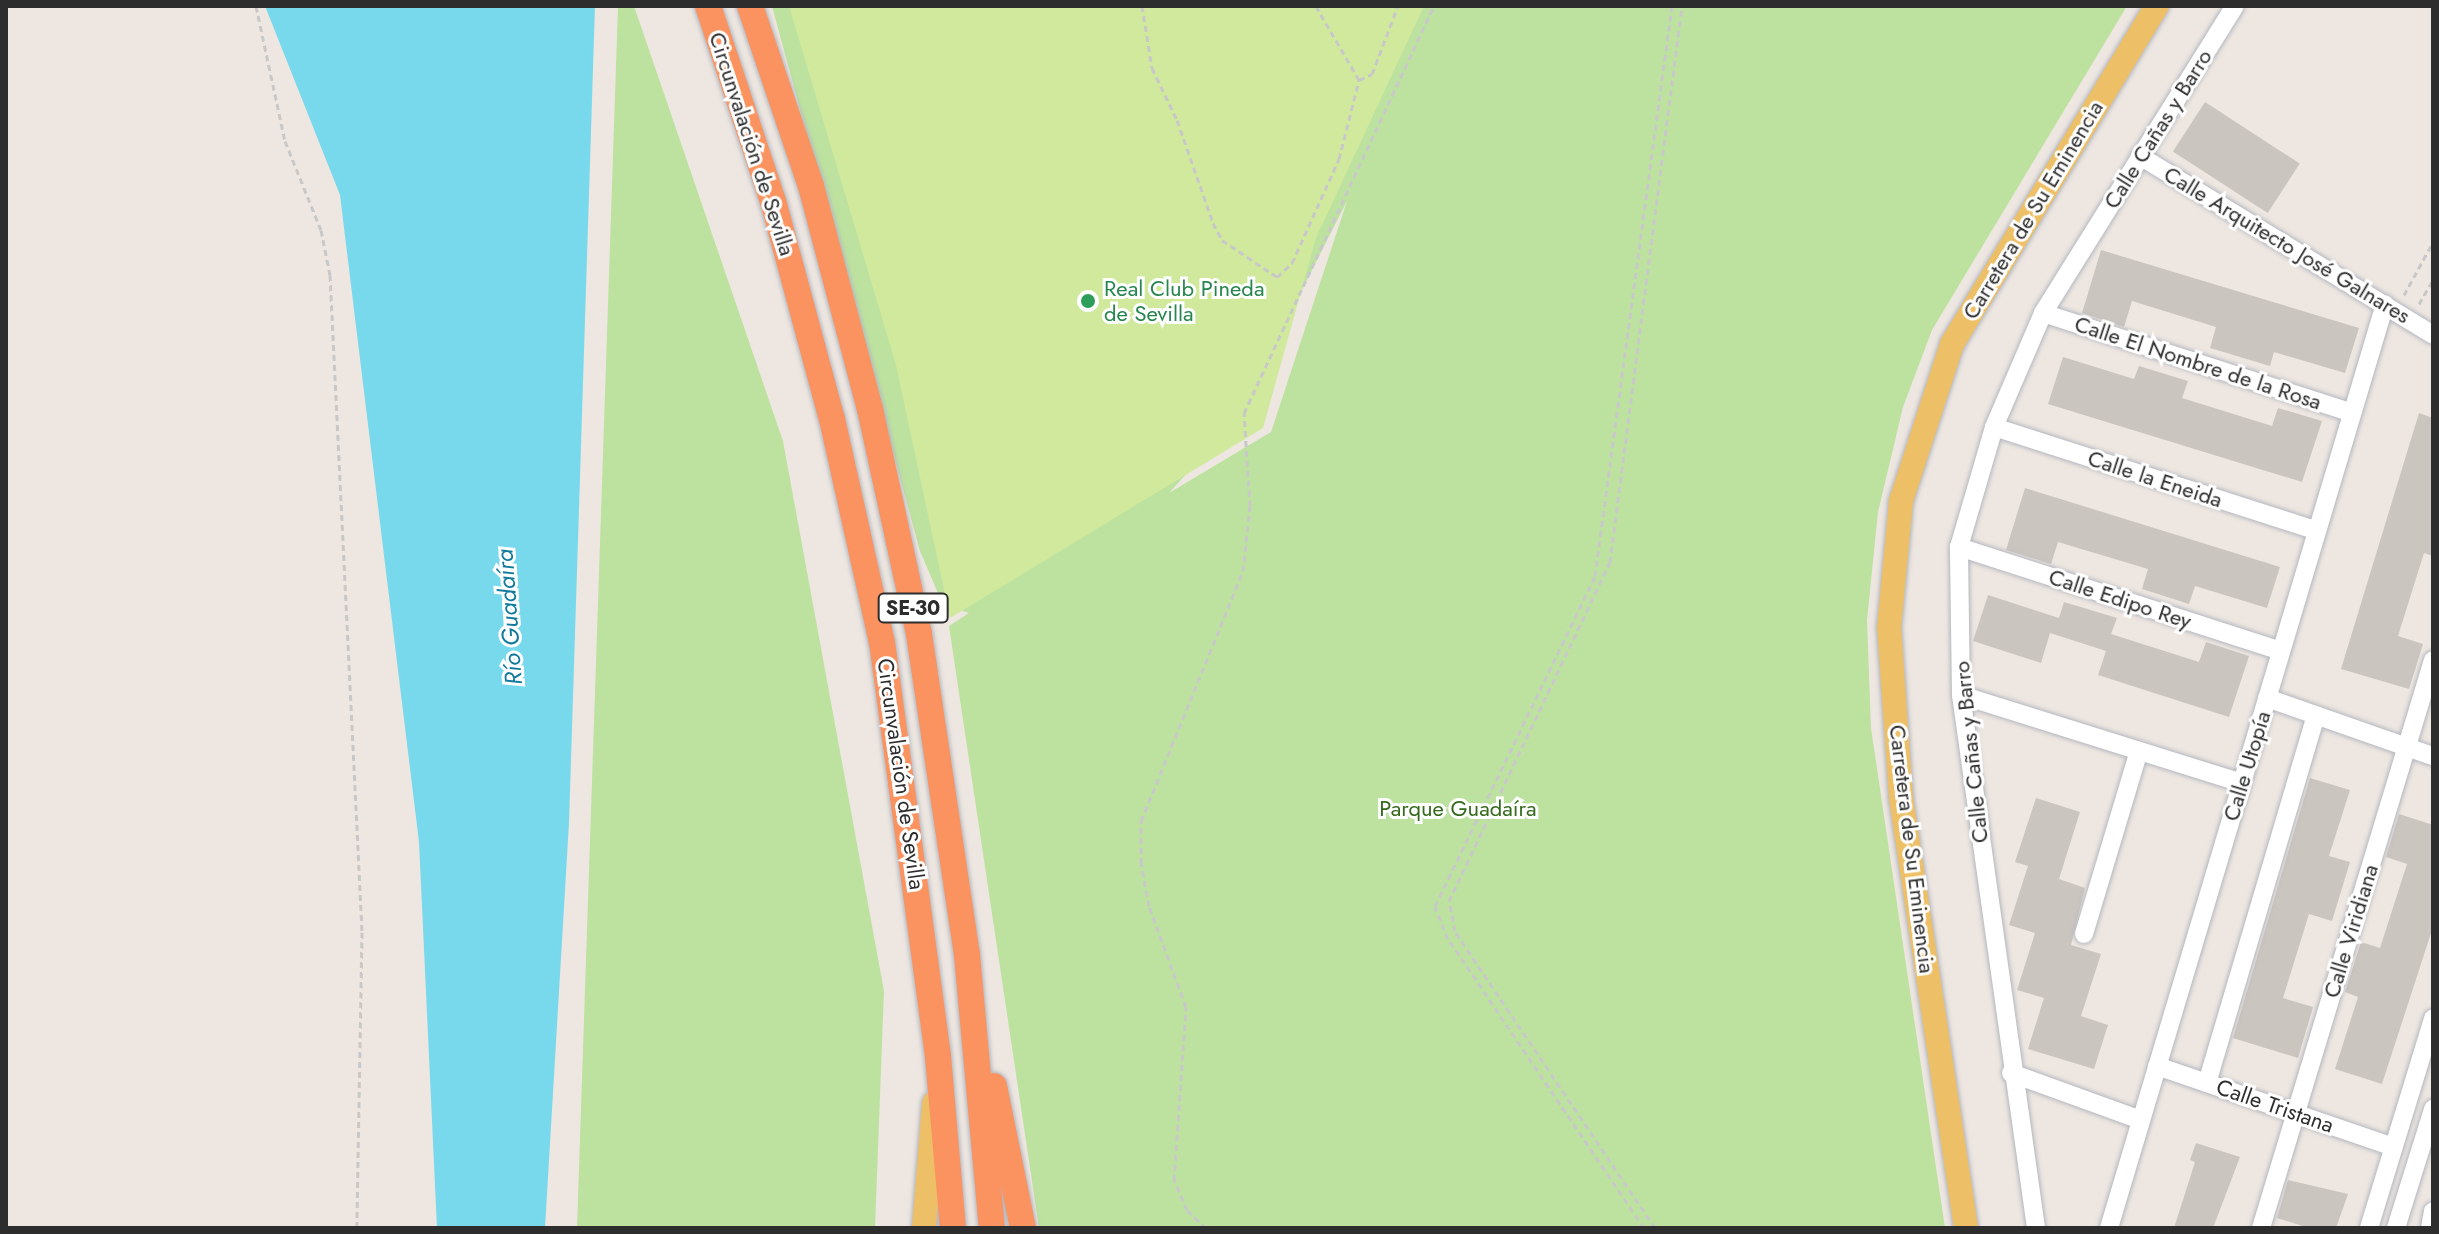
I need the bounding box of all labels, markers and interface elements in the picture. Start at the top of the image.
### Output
street label: Circunvalación de Sevilla [703,29,801,259]
street label: Calle Cañas y Barro [2098,44,2218,214]
street label: Carretera de Su Eminencia [1957,96,2109,324]
street label: Calle Arquitecto José Galnares [2159,161,2415,329]
place label: Real Club Pineda de Sevilla [1104,275,1264,326]
marker: Real Club Pineda de Sevilla [1079,292,1097,310]
street label: Calle El Nombre de la Rosa [2071,311,2325,415]
street label: Calle la Eneida [2084,445,2226,513]
water label: Río Guadaíra [490,548,528,686]
street label: Calle Edipo Rey [2045,564,2195,634]
road number: SE-30 [877,592,949,624]
street label: Circunvalación de Sevilla [872,657,930,891]
street label: Calle Cañas y Barro [1948,660,1994,844]
street label: Calle Utopía [2218,708,2276,824]
street label: Carretera de Su Eminencia [1884,723,1940,975]
park label: Parque Guadaíra [1379,796,1537,822]
street label: Calle Viridiana [2318,861,2384,1001]
street label: Calle Tristana [2213,1074,2337,1138]

